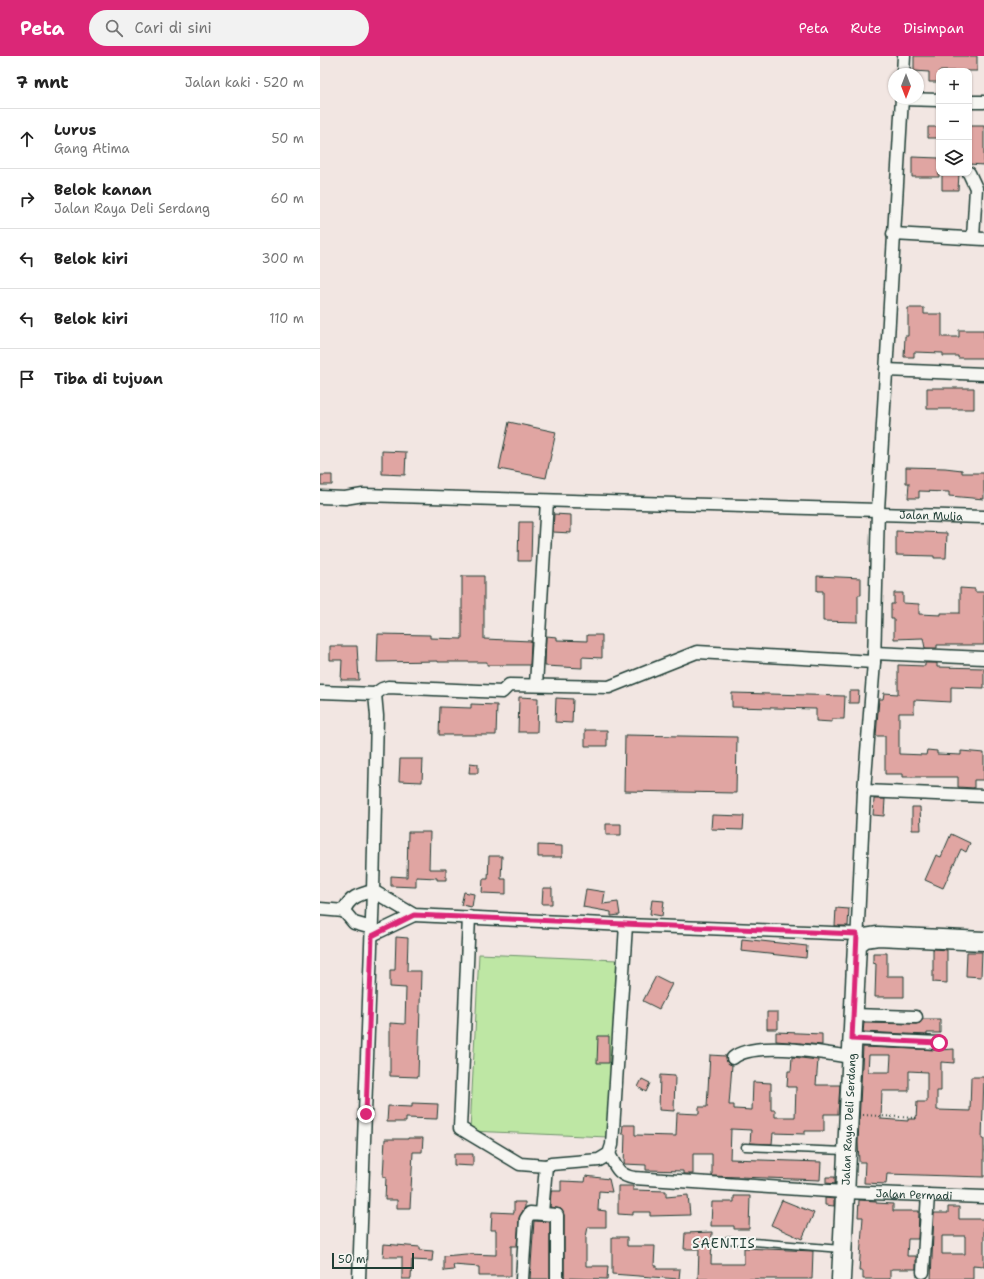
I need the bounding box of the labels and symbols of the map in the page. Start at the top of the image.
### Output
north arrow [888,68,924,104]
street label: Jalan Mulia [899,508,963,524]
route start [930,1034,948,1052]
street label: Jalan Raya Deli Serdang [838,1053,860,1186]
route end [357,1105,375,1123]
street label: Jalan Permadi [875,1186,953,1204]
district label: SAENTIS [692,1235,756,1252]
scale bar [332,1251,414,1270]

